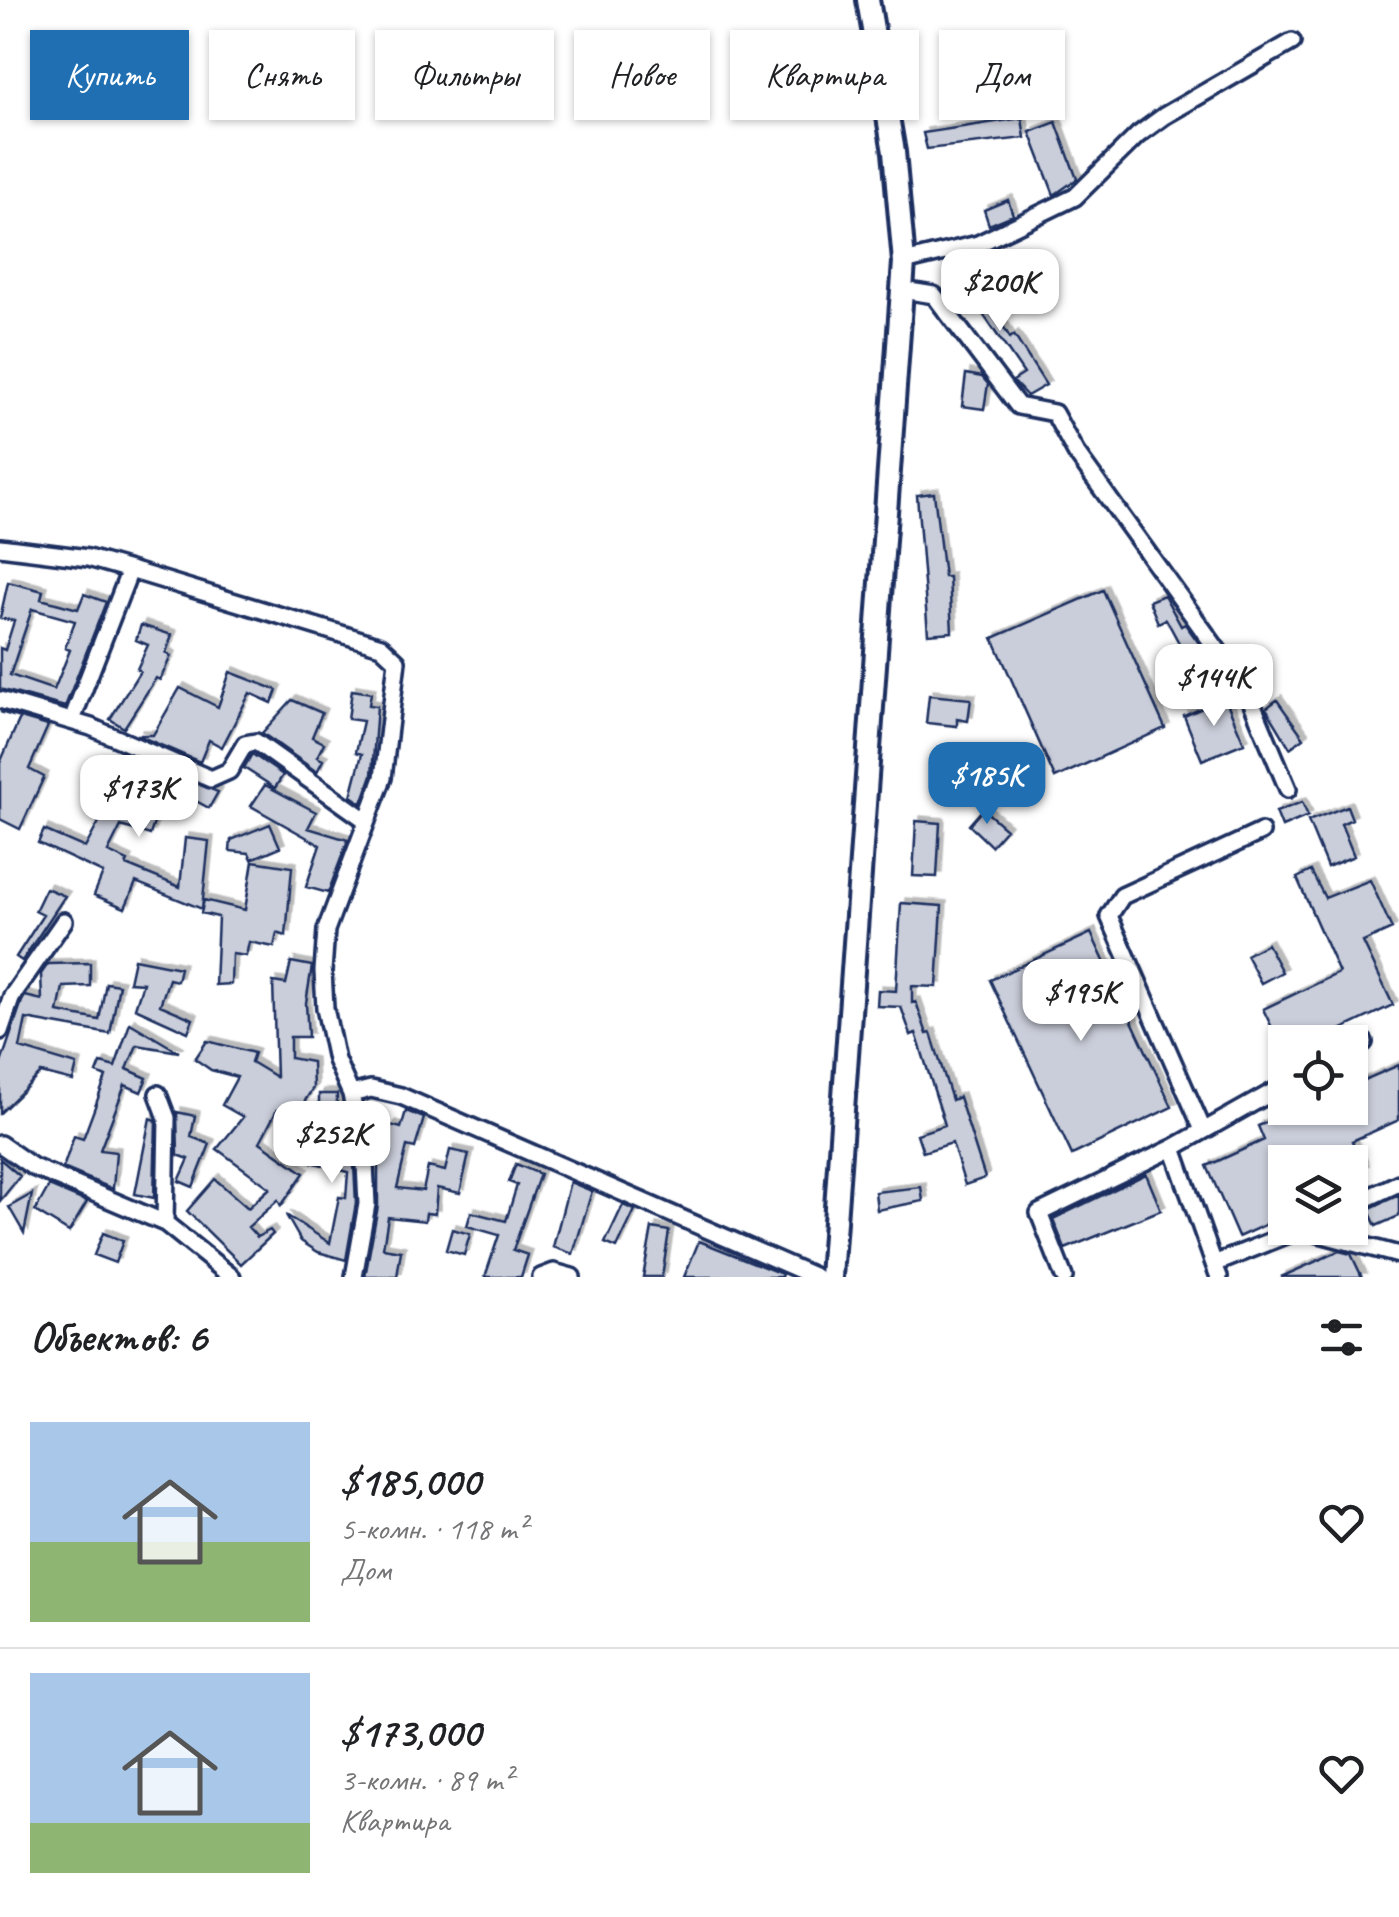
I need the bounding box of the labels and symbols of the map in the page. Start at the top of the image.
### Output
pin: $200K [930,249,1070,334]
pin: $144K [1144,644,1284,729]
pin: $185K [917,742,1057,827]
pin: $173K [69,755,209,840]
pin: $195K [1011,959,1151,1044]
pin: $252K [262,1101,402,1186]

